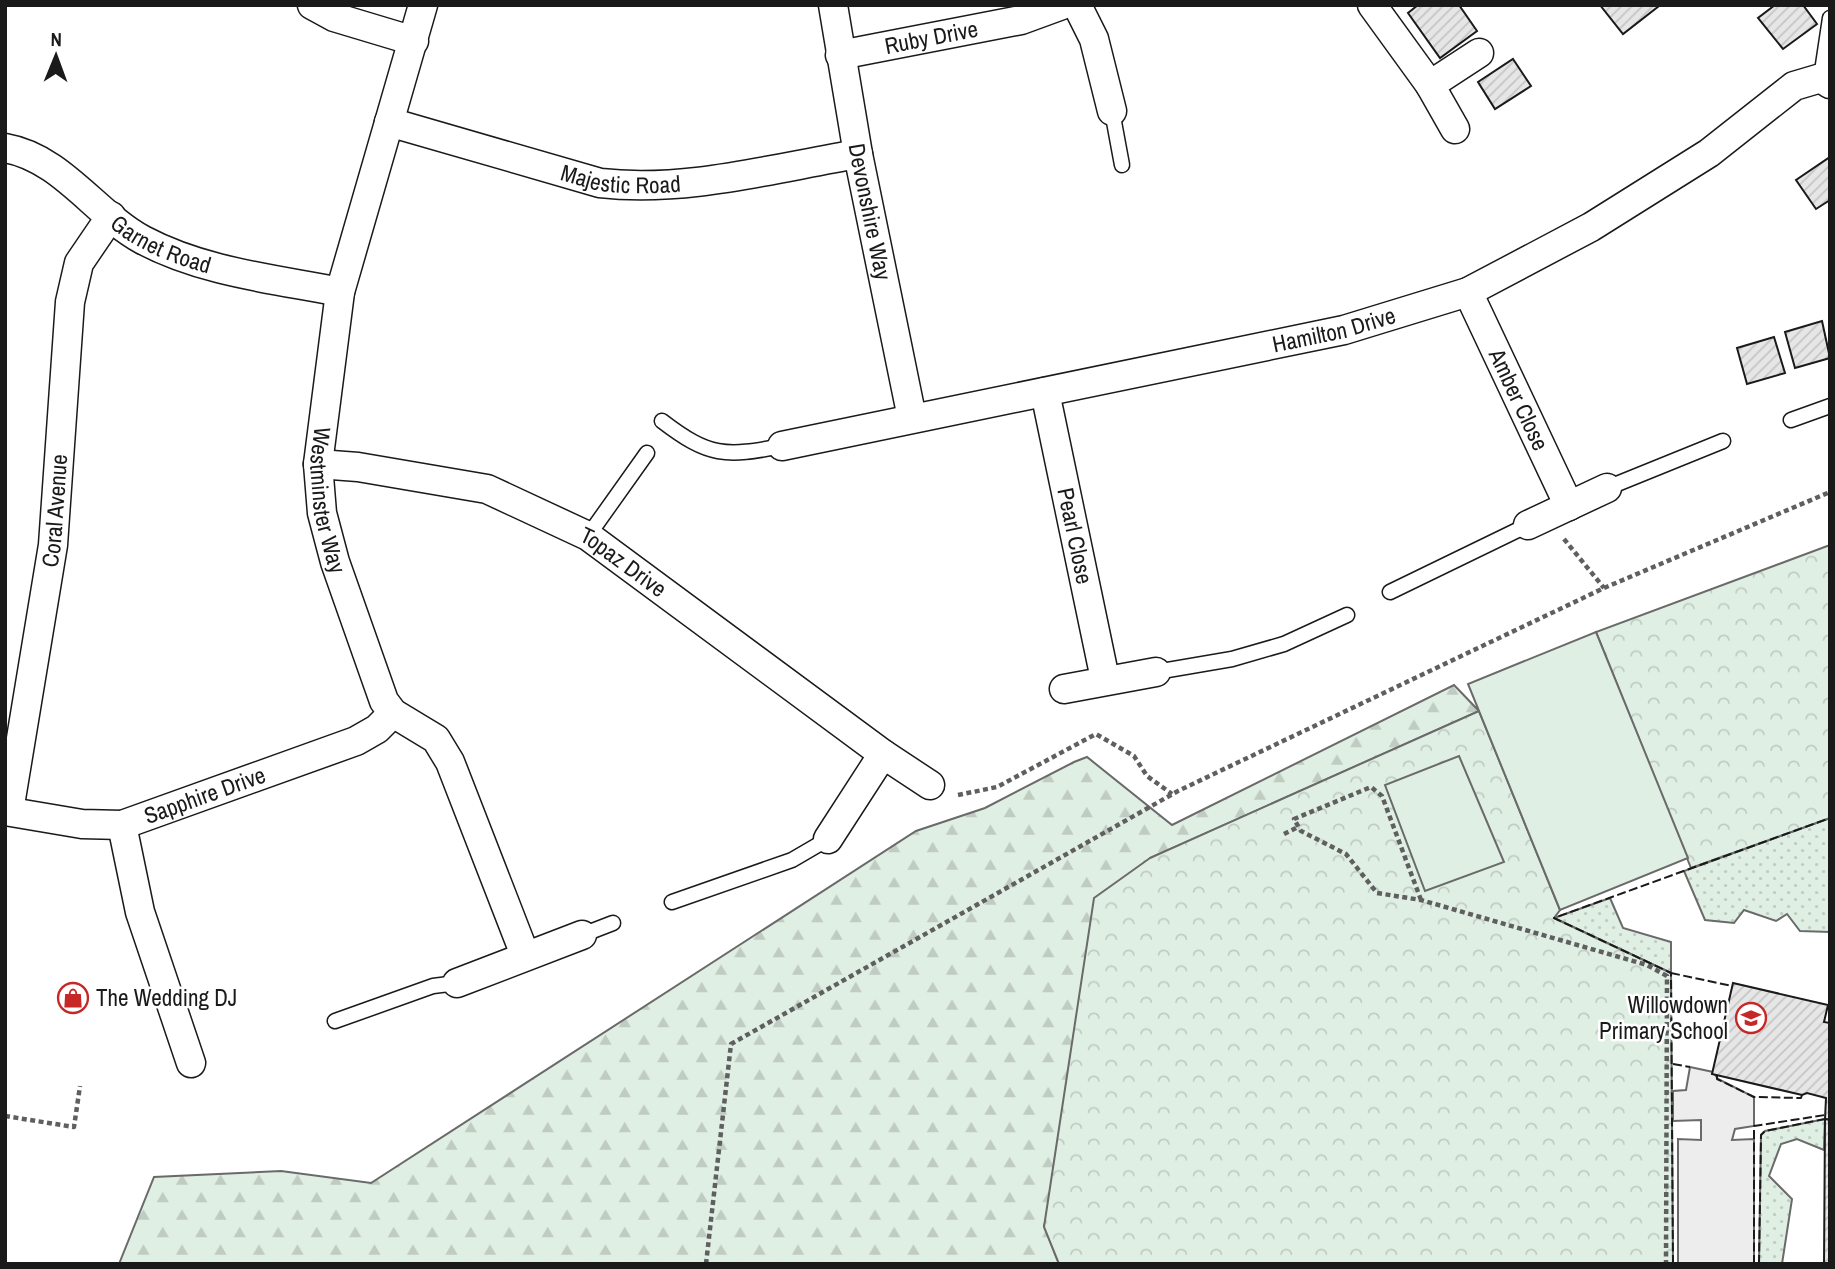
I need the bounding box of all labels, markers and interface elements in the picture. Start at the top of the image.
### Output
street label: Ruby Drive [882,13,981,61]
north arrow [21,21,91,91]
text: N [50,26,62,52]
street label: Devonshire Way [841,141,900,283]
street label: Majestic Road [557,157,682,200]
street label: Garnet Road [104,207,215,280]
street label: Hamilton Drive [1269,299,1399,359]
street label: Amber Close [1482,343,1557,455]
street label: Westminster Way [303,425,354,578]
street label: Coral Avenue [34,453,74,569]
street label: Pearl Close [1050,485,1101,587]
street label: Topaz Drive [576,519,673,604]
street label: Sapphire Drive [140,759,270,831]
shop icon: The Wedding DJ [56,981,90,1015]
place label: The Wedding DJ [96,982,237,1013]
place label: Willowdown Primary School [1599,989,1728,1046]
school or university icon: Willowdown Primary School [1734,1001,1768,1035]

